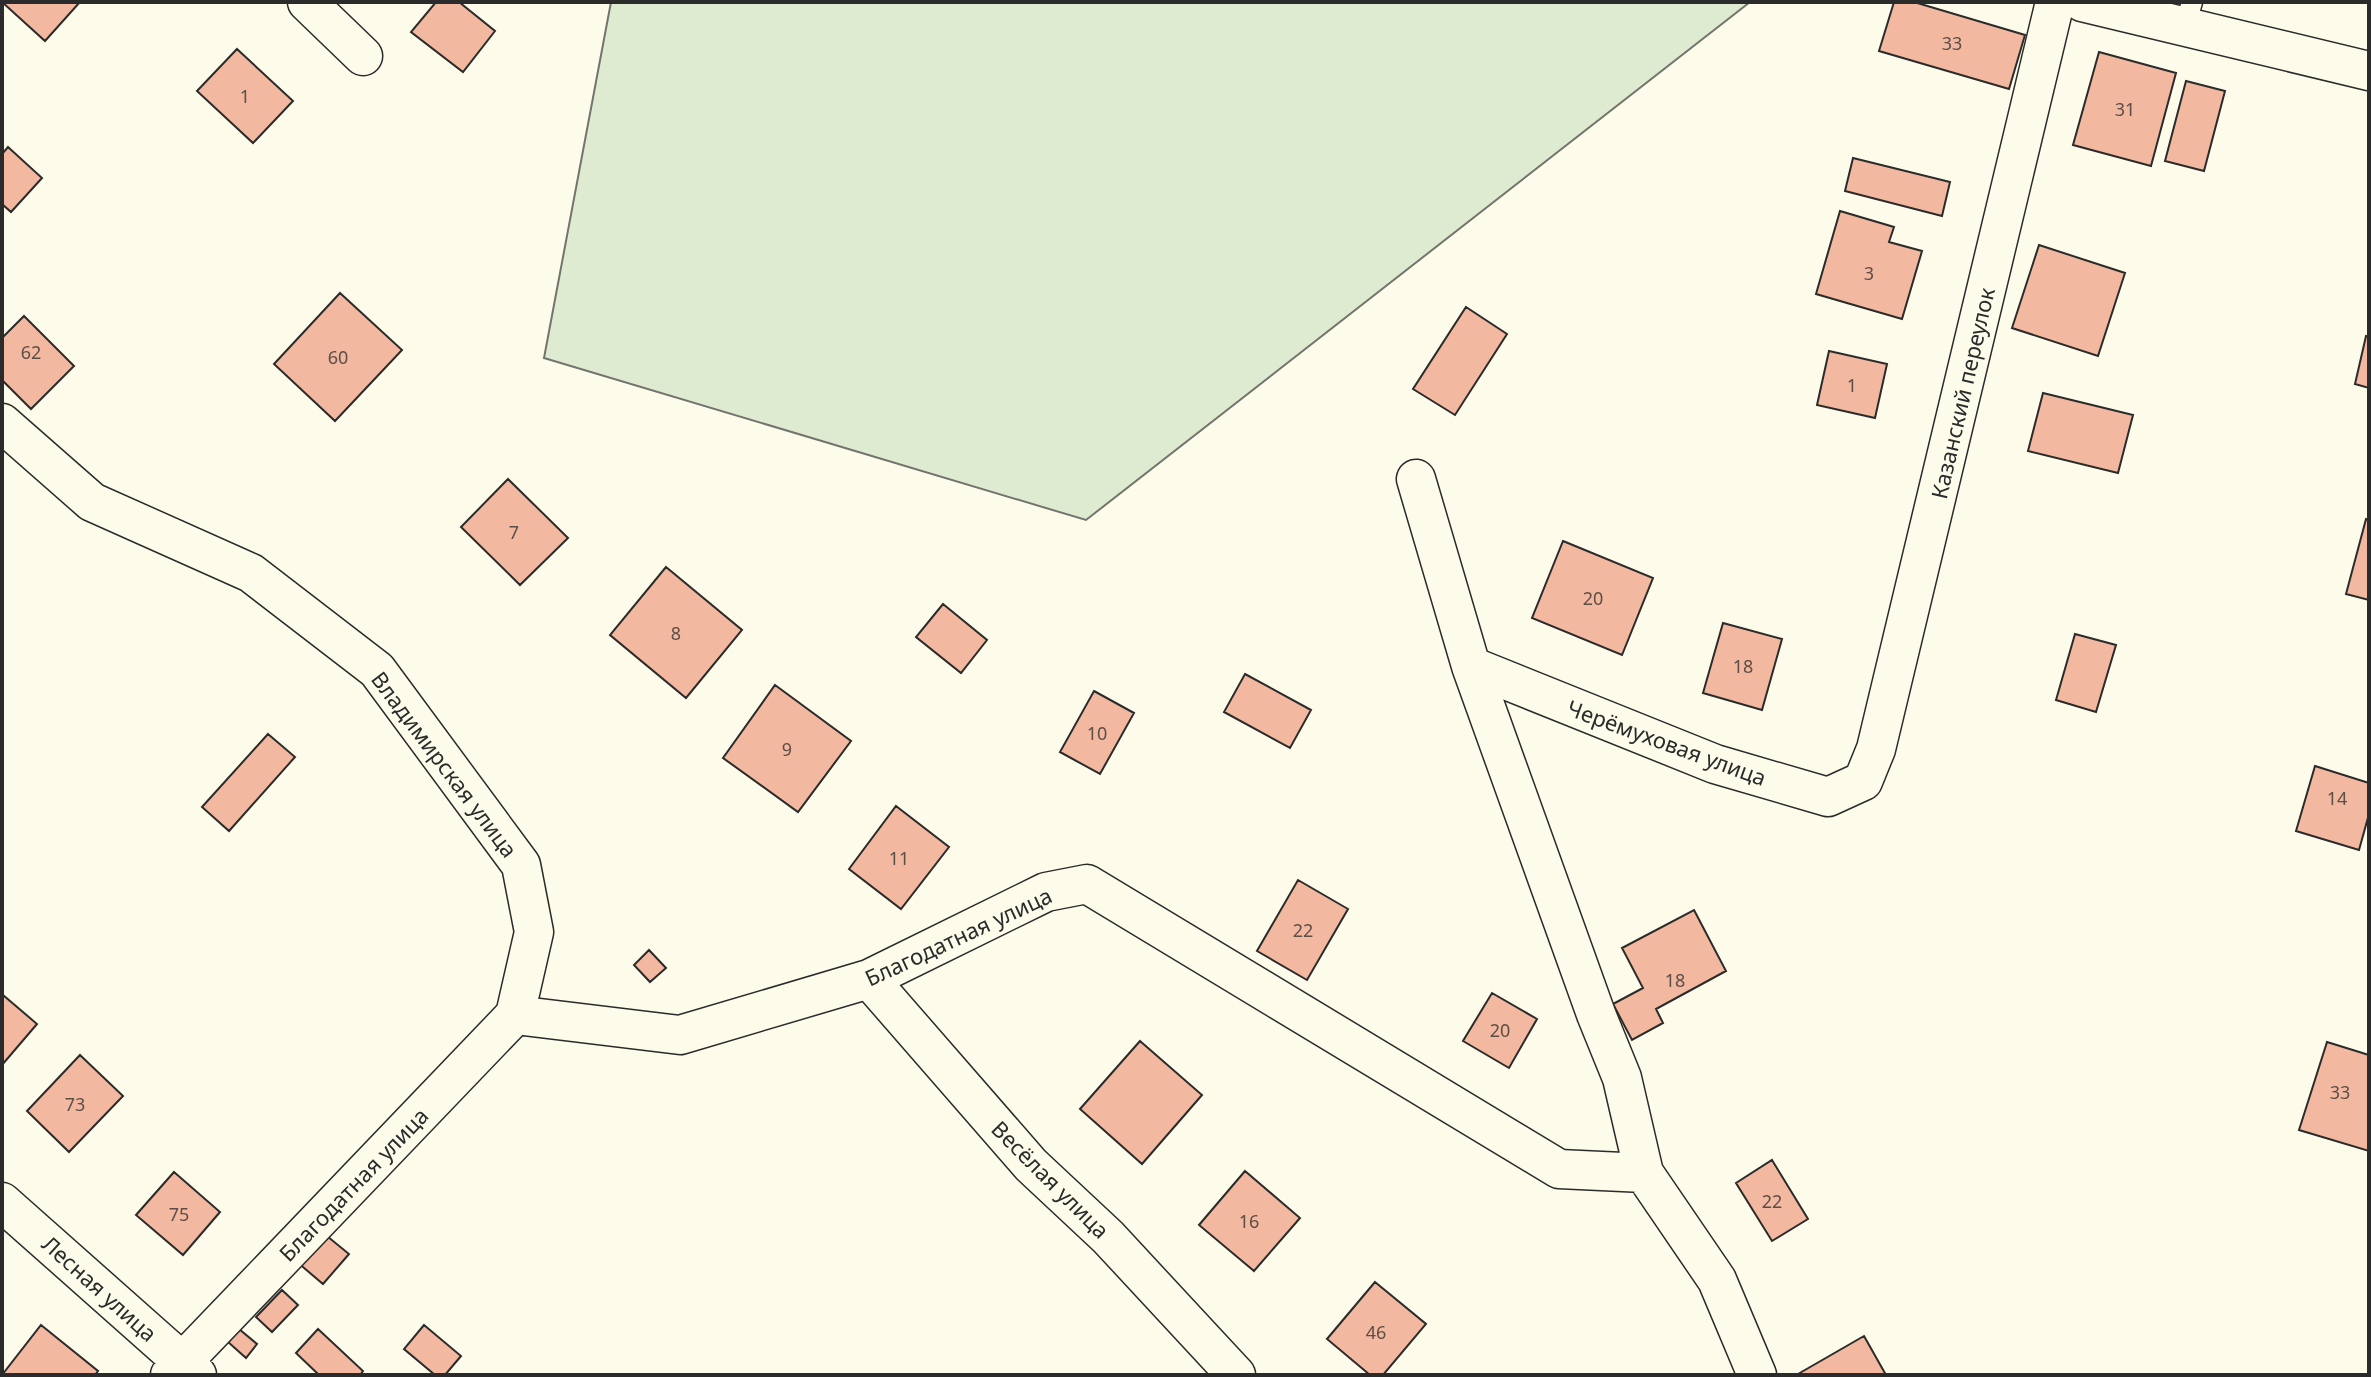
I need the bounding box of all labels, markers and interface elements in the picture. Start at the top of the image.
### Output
house number: 33 [1942,31,1962,55]
house number: 1 [240,84,250,108]
house number: 31 [2115,97,2135,121]
house number: 3 [1864,261,1874,285]
street label: Казанский переулок [1923,284,2001,502]
house number: 62 [21,340,41,364]
house number: 60 [328,345,348,369]
house number: 1 [1847,373,1857,397]
house number: 7 [509,520,519,544]
house number: 20 [1583,586,1603,610]
house number: 8 [671,621,681,645]
house number: 18 [1733,654,1753,678]
street label: Владимирская улица [365,665,525,863]
street label: Черёмуховая улица [1563,692,1771,792]
house number: 10 [1087,721,1107,745]
house number: 9 [782,737,792,761]
house number: 14 [2327,786,2347,810]
house number: 11 [889,846,909,870]
street label: Благодатная улица [860,879,1056,993]
house number: 22 [1293,918,1313,942]
house number: 18 [1665,968,1685,992]
house number: 20 [1490,1018,1510,1042]
house number: 33 [2330,1080,2350,1104]
house number: 73 [65,1092,85,1116]
street label: Благодатная улица [272,1101,434,1267]
street label: Весёлая улица [986,1114,1116,1244]
house number: 22 [1762,1189,1782,1213]
house number: 75 [169,1202,189,1226]
house number: 16 [1239,1209,1259,1233]
street label: Лесная улица [36,1228,164,1348]
house number: 46 [1366,1320,1386,1344]

